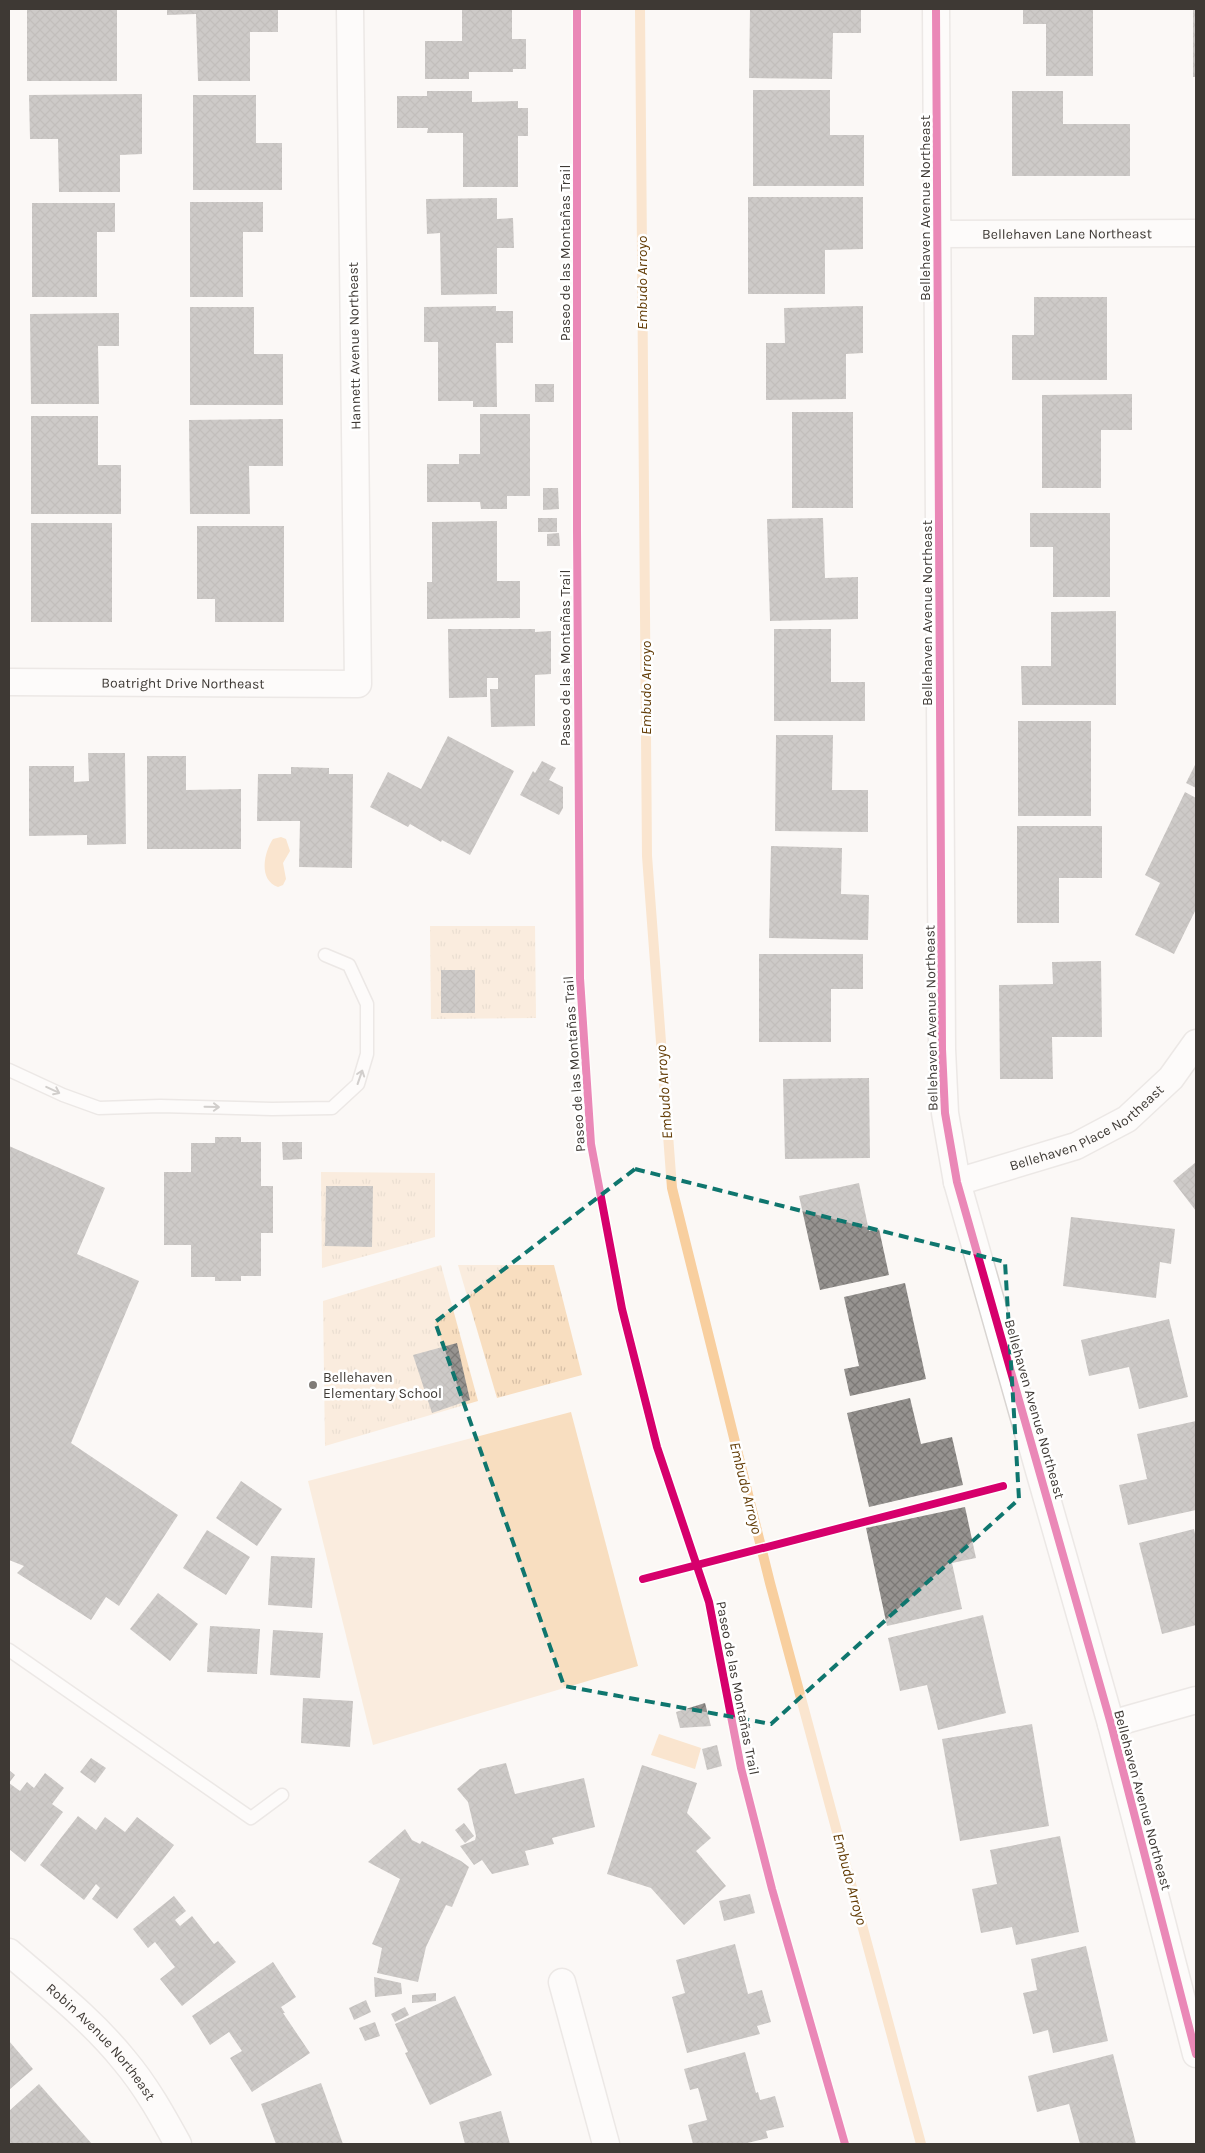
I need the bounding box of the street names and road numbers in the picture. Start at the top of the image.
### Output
street label: Bellehaven Avenue Northeast [917,115,934,301]
street label: Paseo de las Montañas Trail [557,165,574,341]
street label: Bellehaven Lane Northeast [982,225,1152,243]
street label: Hannett Avenue Northeast [345,262,364,430]
street label: Bellehaven Avenue Northeast [919,520,936,706]
street label: Paseo de las Montañas Trail [557,570,574,746]
street label: Boatright Drive Northeast [101,675,265,692]
street label: Bellehaven Avenue Northeast [921,925,942,1111]
street label: Paseo de las Montañas Trail [560,975,589,1153]
street label: Bellehaven Place Northeast [1007,1081,1167,1175]
street label: Bellehaven Avenue Northeast [1001,1317,1068,1501]
street label: Paseo de las Montañas Trail [712,1600,763,1776]
street label: Bellehaven Avenue Northeast [1110,1708,1175,1892]
street label: Robin Avenue Northeast [43,1980,159,2104]

